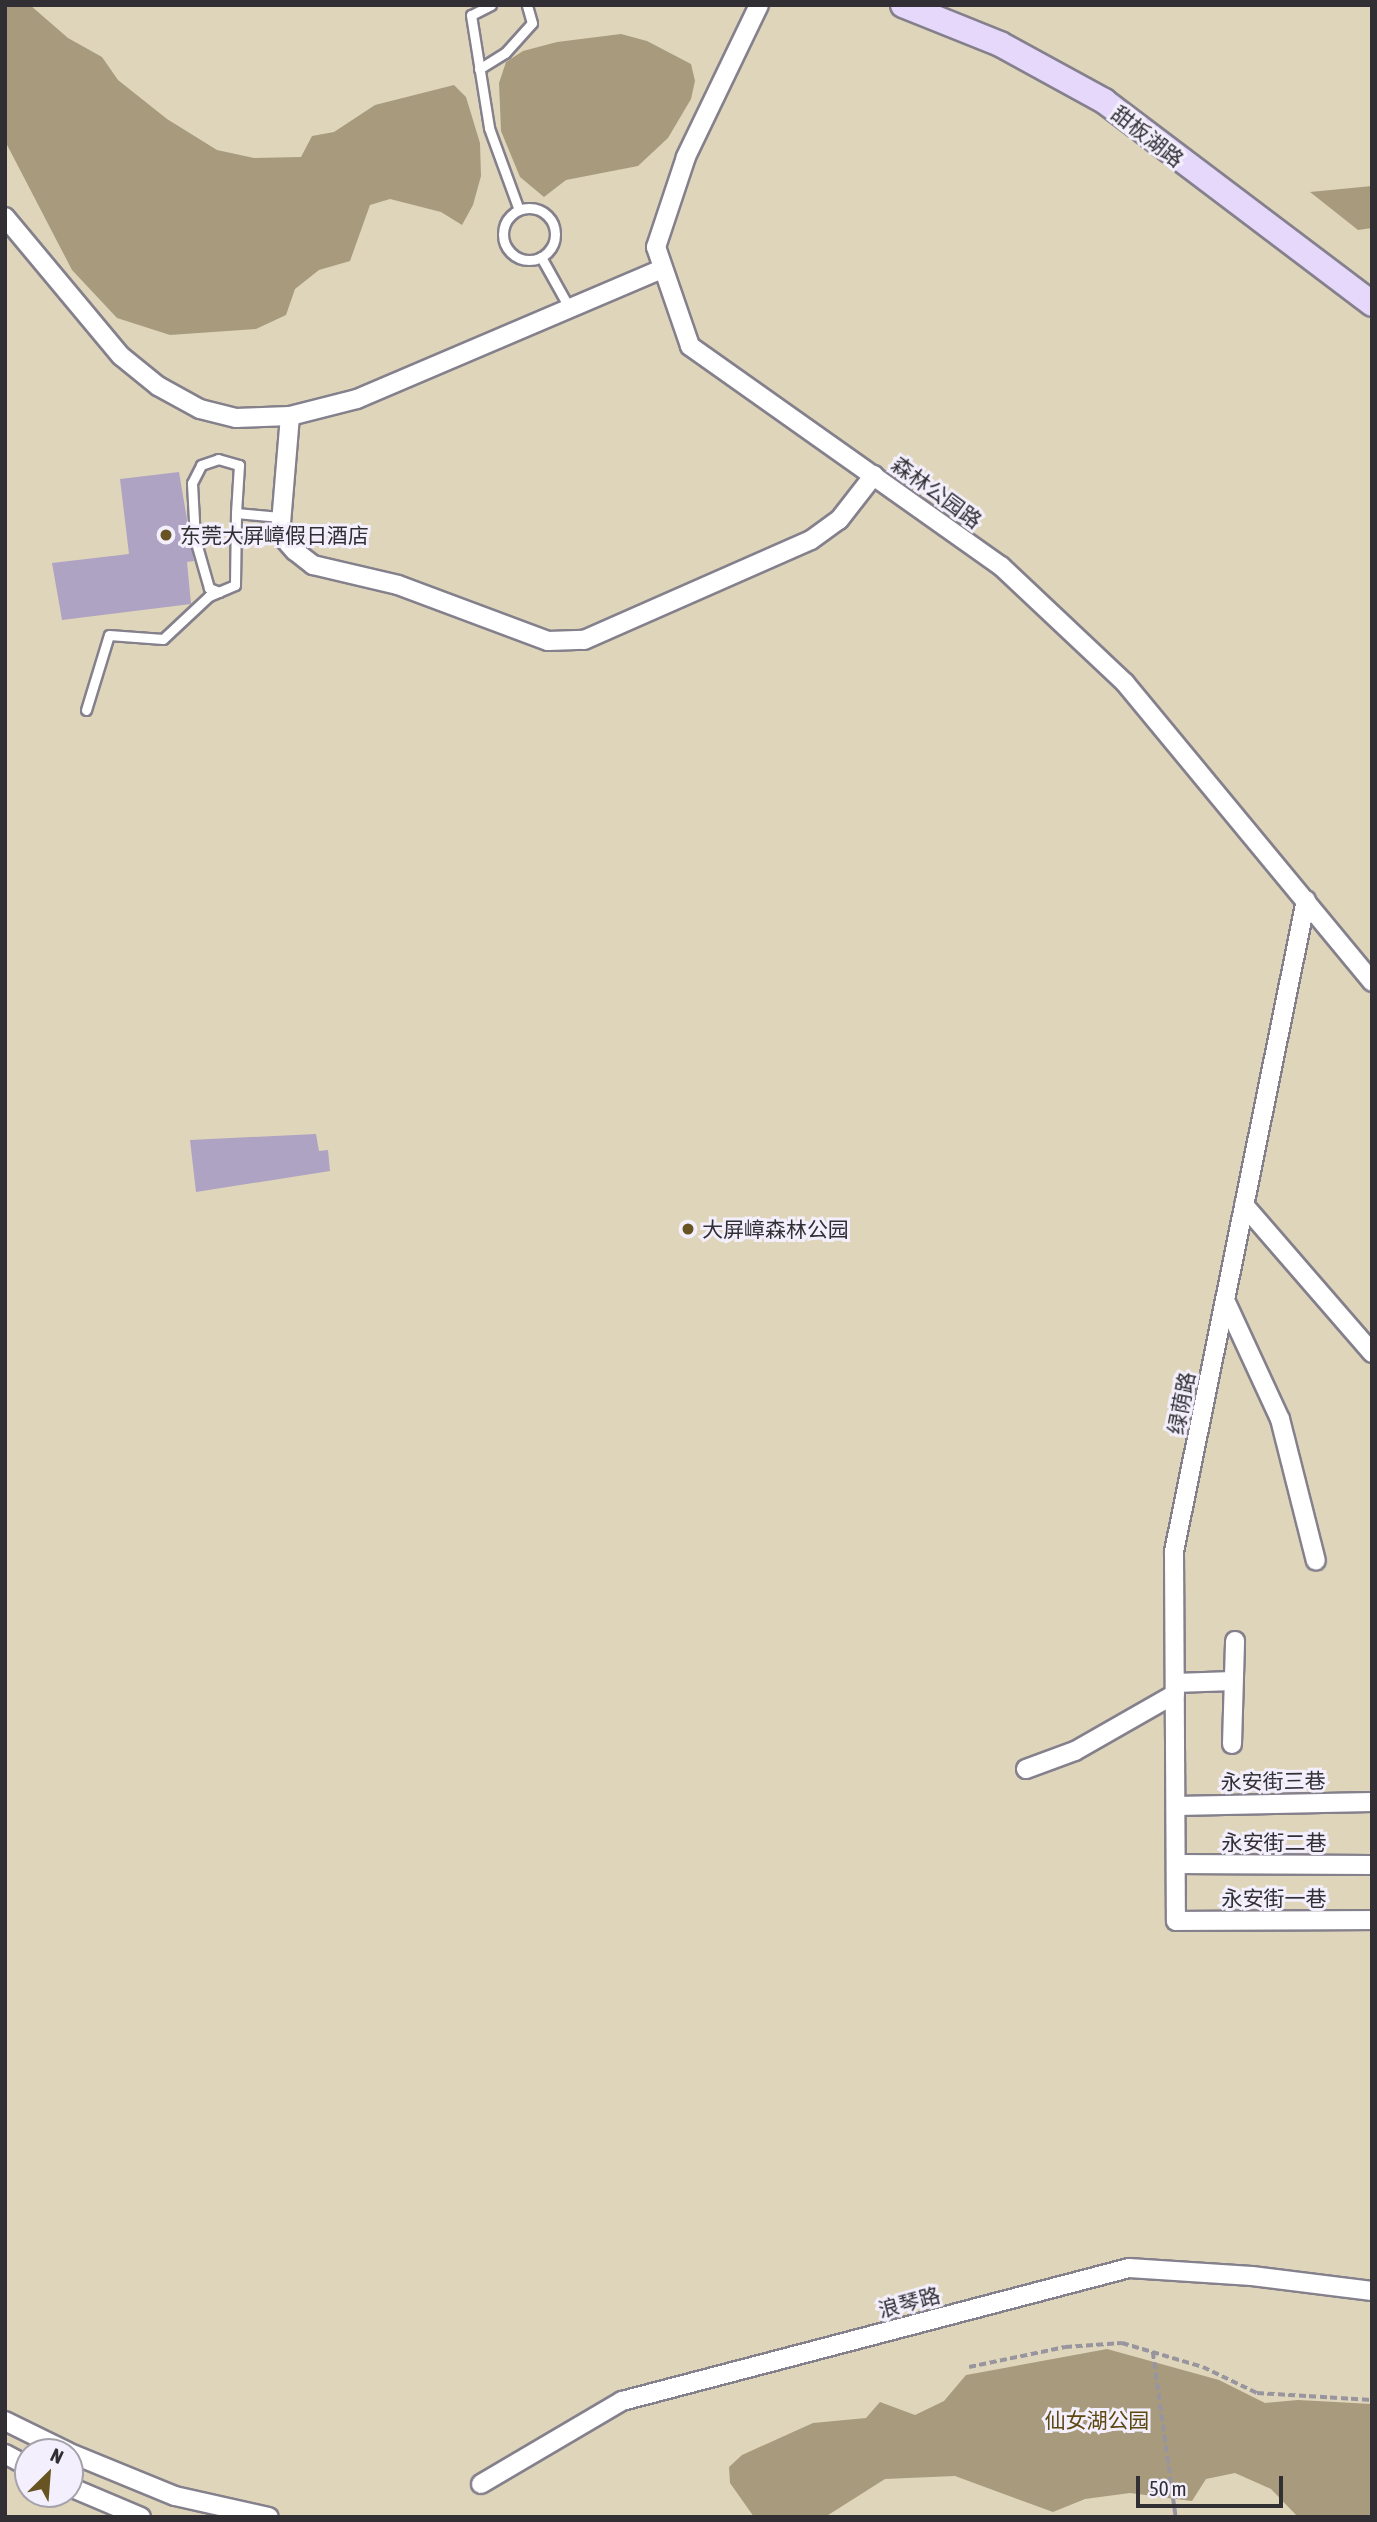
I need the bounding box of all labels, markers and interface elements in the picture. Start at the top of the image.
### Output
street label: 甜板湖路 [1107,100,1189,172]
street label: 森林公园路 [887,451,987,533]
place label: 东莞大屏嶂假日酒店 [180,522,369,548]
marker: 东莞大屏嶂假日酒店 [158,527,174,543]
place label: 大屏嶂森林公园 [702,1216,849,1242]
marker: 大屏嶂森林公园 [680,1221,696,1237]
street label: 绿荫路 [1163,1370,1199,1436]
street label: 永安街三巷 [1220,1767,1326,1795]
street label: 永安街二巷 [1222,1829,1326,1855]
street label: 永安街一巷 [1222,1885,1326,1911]
street label: 浪琴路 [875,2282,943,2322]
park label: 仙女湖公园 [1045,2407,1149,2433]
north arrow [14,2438,84,2508]
text: N [47,2443,67,2468]
scale bar [1139,2462,1286,2506]
text: 50 m [1149,2476,1187,2500]

